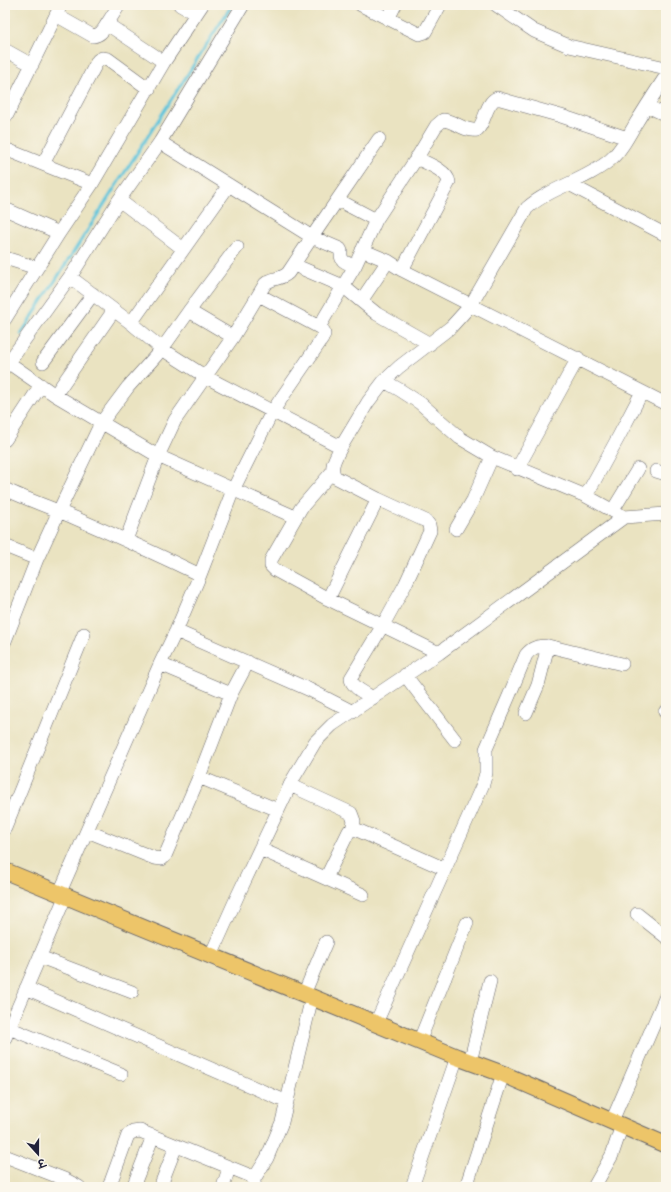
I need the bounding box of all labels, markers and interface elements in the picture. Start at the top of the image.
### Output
north arrow [18,1134,58,1174]
text: उ [34,1154,48,1170]

